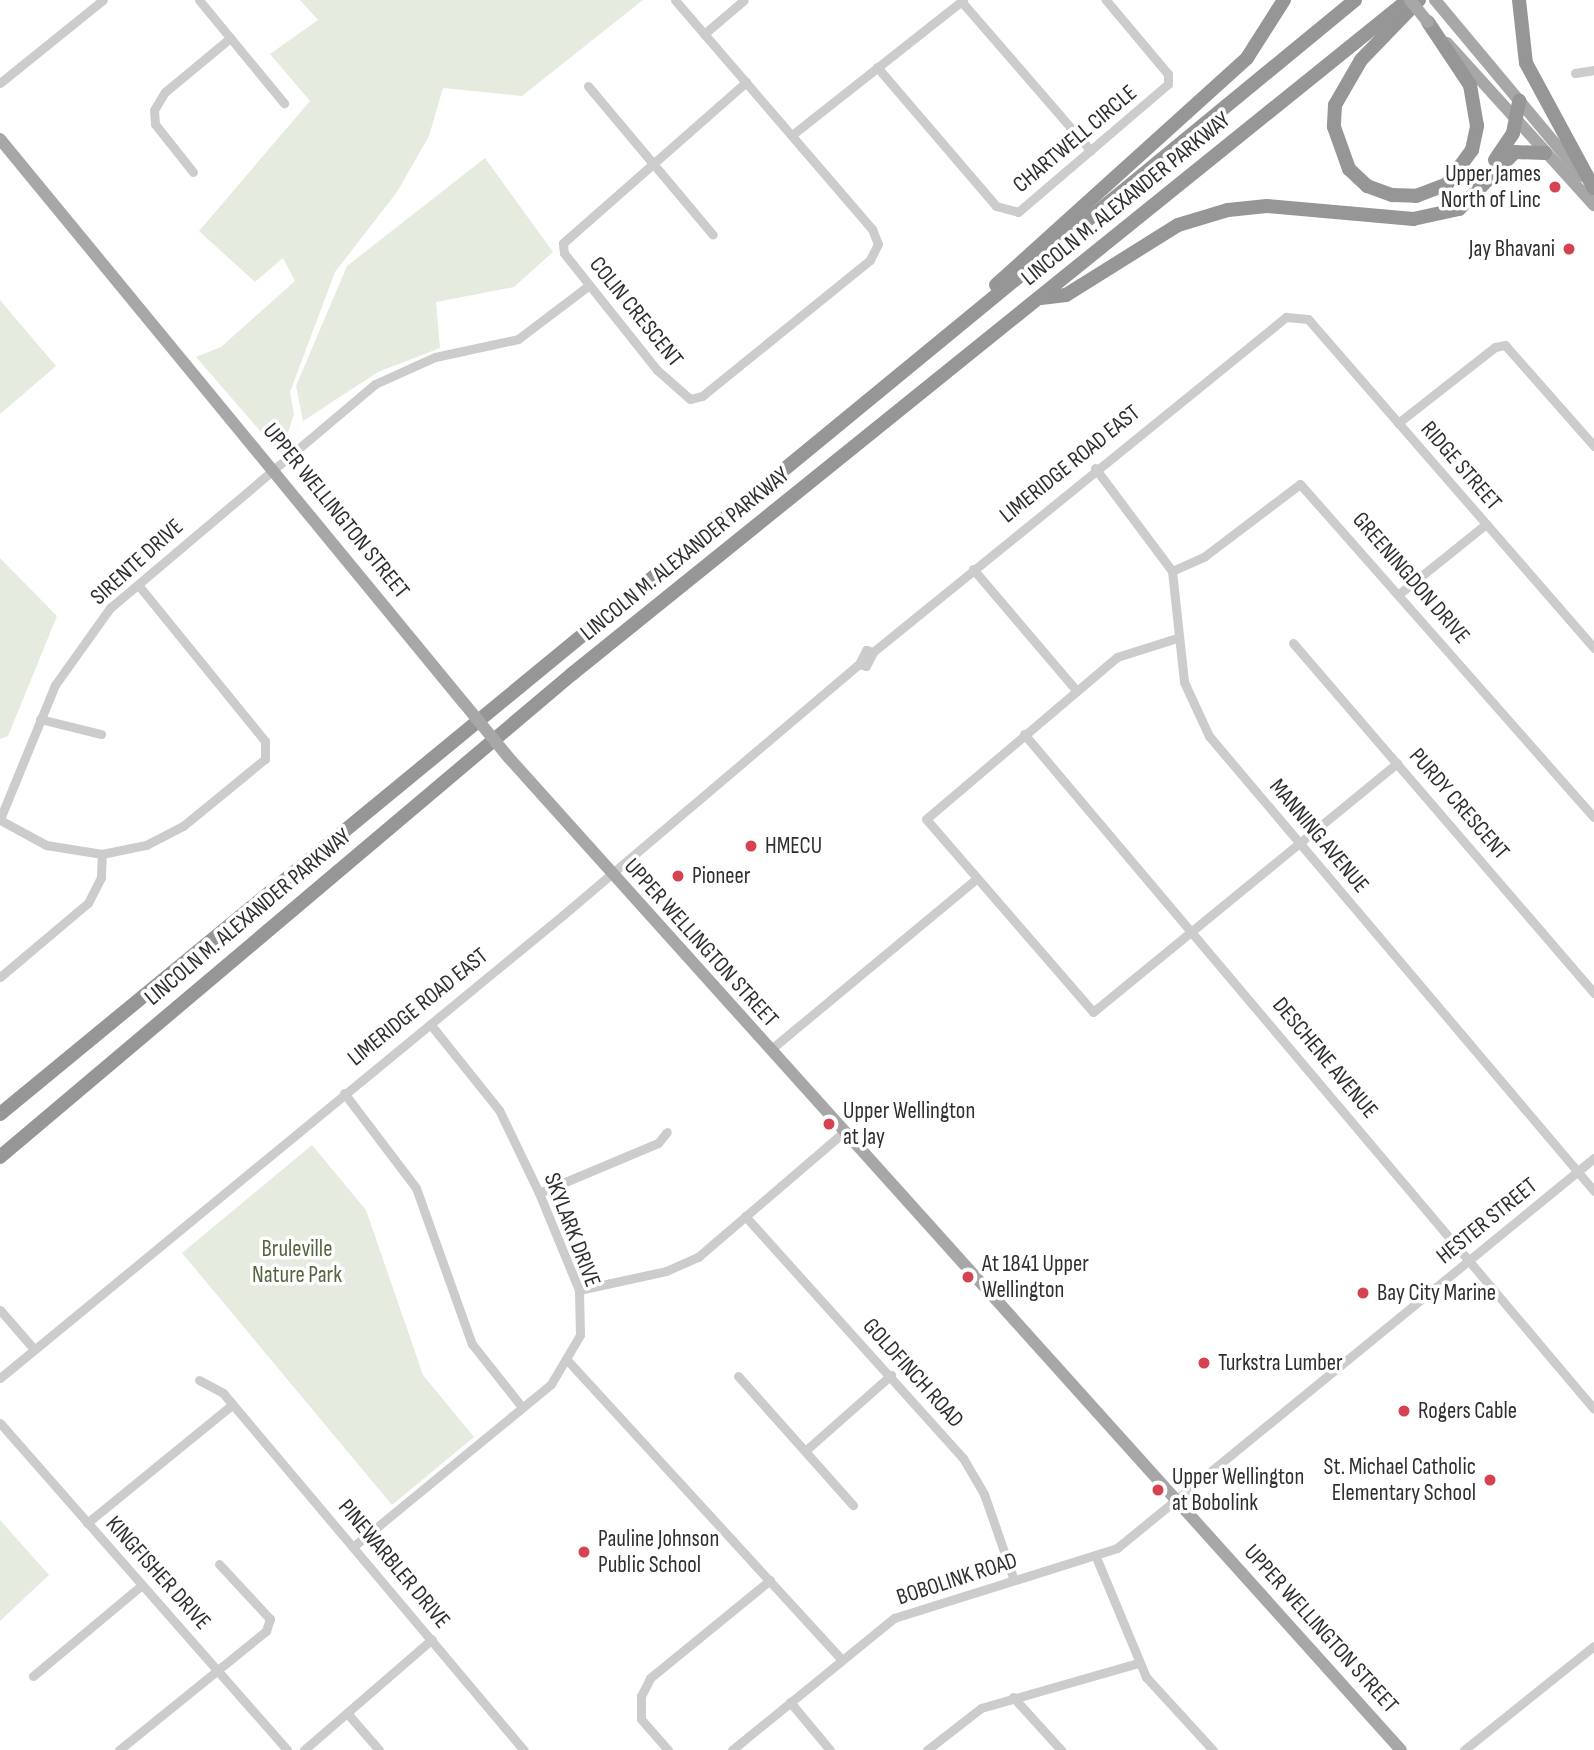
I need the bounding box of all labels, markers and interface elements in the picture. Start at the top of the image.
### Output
street label: CHARTWELL CIRCLE [1008,79,1142,199]
street label: LINCOLN M. ALEXANDER PARKWAY [1016,106,1236,292]
place label: Upper James North of Linc [1441,160,1541,214]
marker: Upper James North of Linc [1547,179,1563,195]
place label: Jay Bhavani [1469,235,1555,263]
marker: Jay Bhavani [1561,241,1577,257]
street label: COLIN CRESCENT [583,251,689,373]
street label: LIMERIDGE ROAD EAST [994,399,1146,529]
street label: RIDGE STREET [1415,416,1507,516]
street label: UPPER WELLINGTON STREET [257,418,415,604]
street label: LINCOLN M. ALEXANDER PARKWAY [575,461,795,647]
street label: GREENINGDON DRIVE [1346,507,1476,649]
street label: SIRENTE DRIVE [85,513,189,611]
street label: PURDY CRESCENT [1403,743,1515,865]
street label: MANNING AVENUE [1263,773,1375,899]
street label: LINCOLN M. ALEXANDER PARKWAY [139,823,357,1011]
place label: HMECU [765,832,822,860]
marker: HMECU [743,838,759,854]
street label: UPPER WELLINGTON STREET [618,853,784,1033]
place label: Pioneer [692,862,750,890]
marker: Pioneer [670,868,686,884]
street label: LIMERIDGE ROAD EAST [342,942,494,1072]
street label: DESCHENE AVENUE [1266,992,1384,1124]
place label: Upper Wellington at Jay [843,1097,975,1151]
marker: Upper Wellington at Jay [821,1116,837,1132]
street label: SKYLARK DRIVE [538,1169,606,1291]
street label: HESTER STREET [1431,1172,1543,1270]
park label: Bruleville Nature Park [252,1235,342,1289]
place label: At 1841 Upper Wellington [982,1250,1089,1304]
marker: At 1841 Upper Wellington [960,1269,976,1285]
place label: Bay City Marine [1377,1279,1496,1307]
marker: Bay City Marine [1355,1285,1371,1301]
street label: GOLDFINCH ROAD [857,1313,969,1433]
place label: Turkstra Lumber [1218,1349,1343,1377]
marker: Turkstra Lumber [1196,1355,1212,1371]
place label: Rogers Cable [1418,1397,1517,1425]
marker: Rogers Cable [1396,1403,1412,1419]
place label: St. Michael Catholic Elementary School [1324,1453,1476,1507]
place label: Upper Wellington at Bobolink [1172,1463,1304,1517]
marker: St. Michael Catholic Elementary School [1482,1472,1498,1488]
marker: Upper Wellington at Bobolink [1150,1482,1166,1498]
street label: PINEWARBLER DRIVE [332,1494,456,1634]
street label: KINGFISHER DRIVE [100,1510,216,1636]
place label: Pauline Johnson Public School [598,1525,719,1579]
street label: UPPER WELLINGTON STREET [1238,1539,1404,1719]
marker: Pauline Johnson Public School [576,1544,592,1560]
street label: BOBOLINK ROAD [893,1547,1021,1611]

